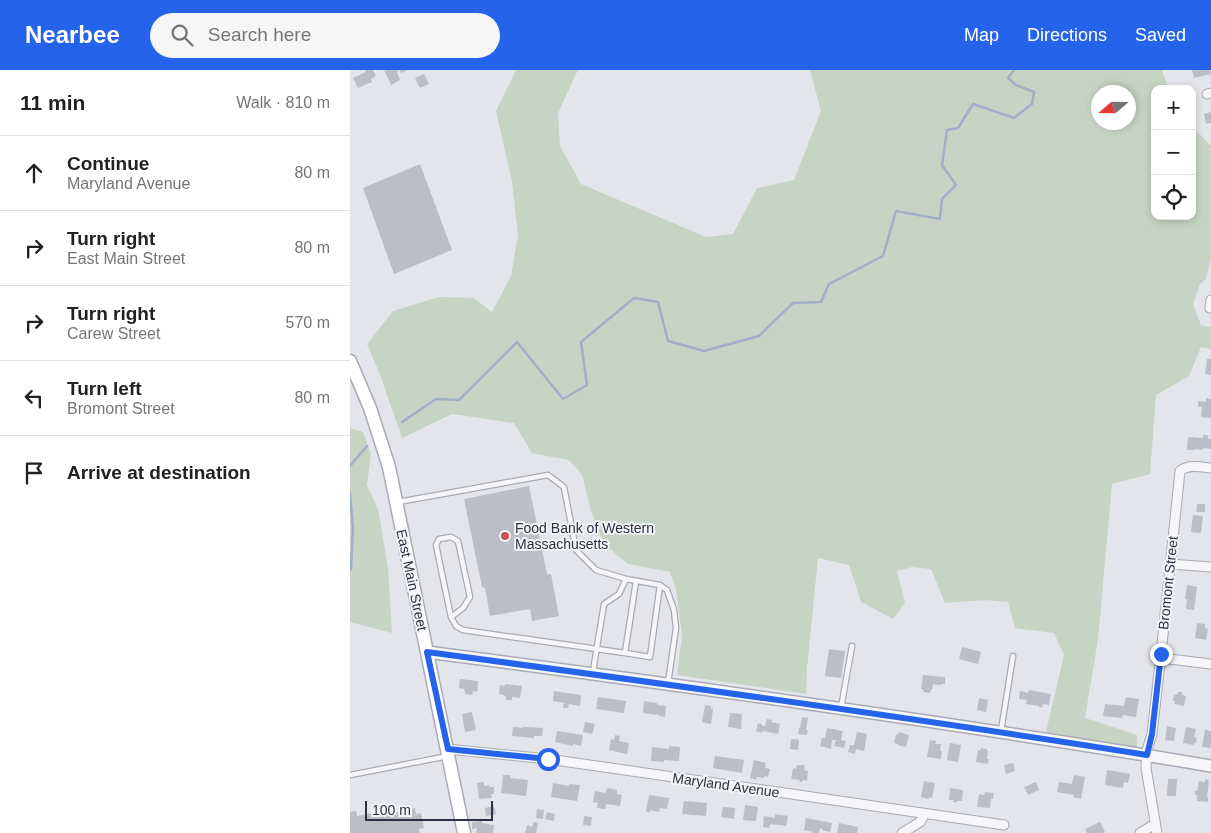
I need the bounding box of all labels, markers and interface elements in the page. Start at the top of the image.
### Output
search box [150,13,500,58]
text: Nearbee [25,21,120,48]
icon: search [168,21,196,49]
text: Search here [208,24,311,45]
text: Map [964,25,999,45]
text: Directions [1027,25,1107,45]
text: Saved [1135,25,1186,45]
north arrow [1091,85,1136,130]
map controls [1151,85,1196,220]
button: + [1151,85,1196,130]
text: 11 min [20,91,85,114]
text: Walk · 810 m [236,94,330,111]
button: − [1151,130,1196,175]
text: Continue [67,153,149,174]
icon: ahead [20,159,48,187]
text: 80 m [294,164,330,181]
text: Maryland Avenue [67,175,190,192]
button: locate [1151,175,1196,220]
text: Turn right [67,228,155,249]
icon: right [20,234,48,262]
text: 80 m [294,239,330,256]
text: East Main Street [67,250,185,267]
text: Turn right [67,303,155,324]
icon: right [20,309,48,337]
text: 570 m [286,314,330,331]
text: Carew Street [67,325,160,342]
text: Turn left [67,378,142,399]
icon: left [20,384,48,412]
text: 80 m [294,389,330,406]
text: Bromont Street [67,400,175,417]
icon: arrive [20,459,48,487]
text: Arrive at destination [67,462,251,483]
place label: Food Bank of Western Massachusetts [515,520,654,552]
street label: East Main Street [393,528,431,632]
marker: Food Bank of Western Massachusetts [499,530,511,542]
street label: Bromont Street [1155,535,1181,631]
route end [1150,643,1173,666]
route start [537,748,560,771]
street label: Maryland Avenue [671,770,781,800]
scale bar [365,798,492,821]
text: 100 m [372,802,411,818]

